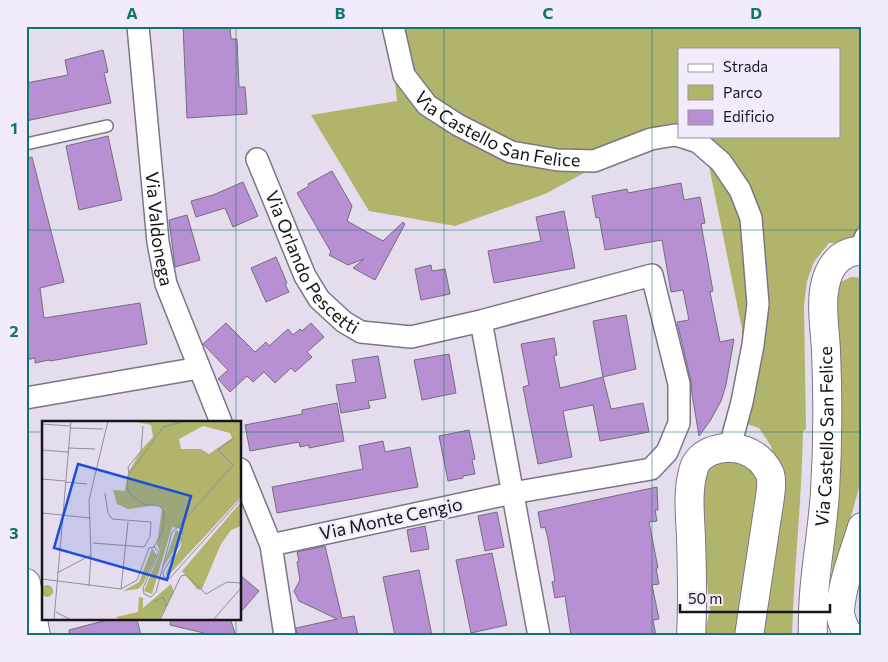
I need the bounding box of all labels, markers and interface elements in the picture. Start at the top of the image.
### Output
text: A [126,3,138,22]
text: B [335,3,346,22]
text: C [543,3,554,22]
text: D [750,3,762,22]
legend [678,48,840,138]
text: Strada [723,57,768,75]
text: Parco [723,83,762,101]
street label: Via Castello San Felice [410,86,581,171]
text: Edificio [723,107,774,125]
text: 1 [10,118,18,137]
street label: Via Valdonega [142,171,178,288]
street label: Via Orlando Pescetti [261,187,363,338]
text: 2 [9,321,19,340]
street label: Via Castello San Felice [810,346,837,528]
inset map [42,421,241,620]
street label: Via Monte Cengio [317,492,464,544]
text: 3 [9,523,19,542]
scale bar [680,582,830,614]
text: 50 m [688,589,722,607]

